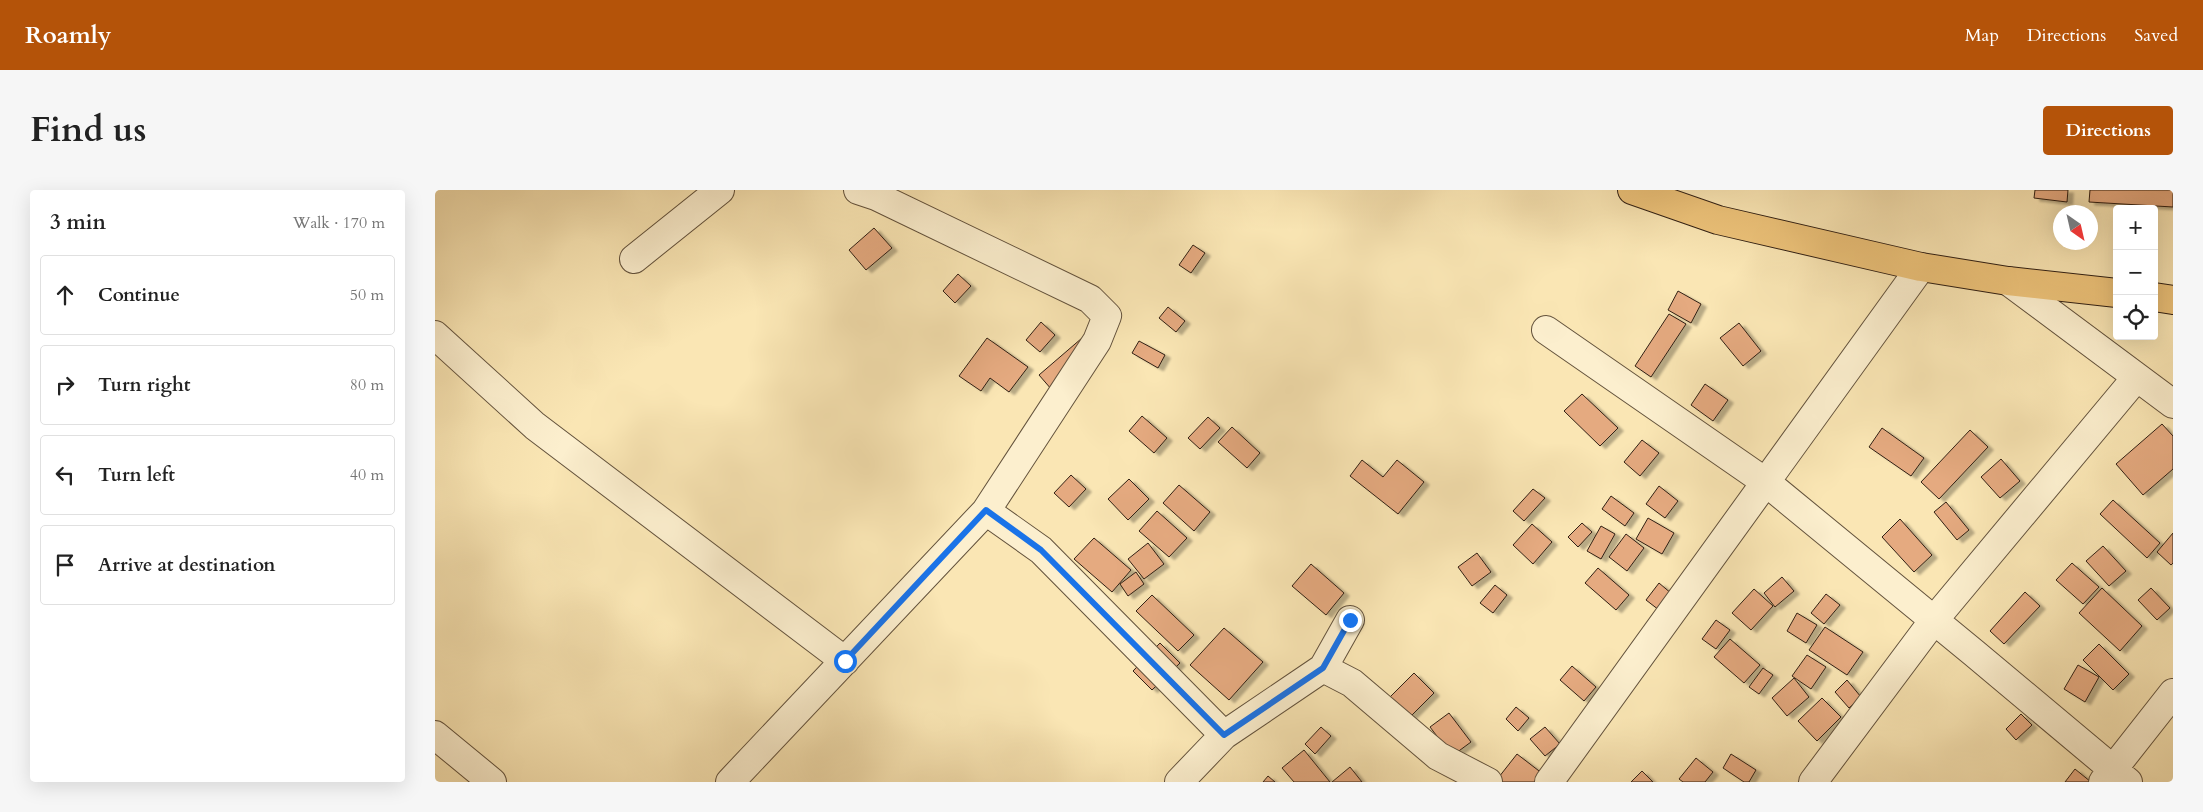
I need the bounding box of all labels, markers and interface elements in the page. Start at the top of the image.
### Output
text: Roamly [25,19,111,52]
text: Map [1965,23,1999,48]
text: Directions [2027,23,2106,48]
text: Saved [2134,23,2178,48]
text: Find us [30,106,146,154]
button: Directions [2043,106,2173,155]
north arrow [2053,205,2098,250]
map controls [2113,205,2158,340]
button: + [2113,205,2158,250]
text: 3 min [50,208,106,237]
text: Walk · 170 m [293,212,385,234]
button: − [2113,250,2158,295]
icon: ahead [51,281,79,309]
text: Continue [98,282,180,308]
text: 50 m [350,284,384,306]
button: locate [2113,295,2158,340]
icon: right [51,371,79,399]
text: Turn right [98,372,190,398]
text: 80 m [350,374,384,396]
icon: left [51,461,79,489]
text: Turn left [98,462,175,488]
text: 40 m [350,464,384,486]
icon: arrive [51,551,79,579]
text: Arrive at destination [98,552,275,578]
route end [1339,609,1362,632]
route start [834,650,857,673]

